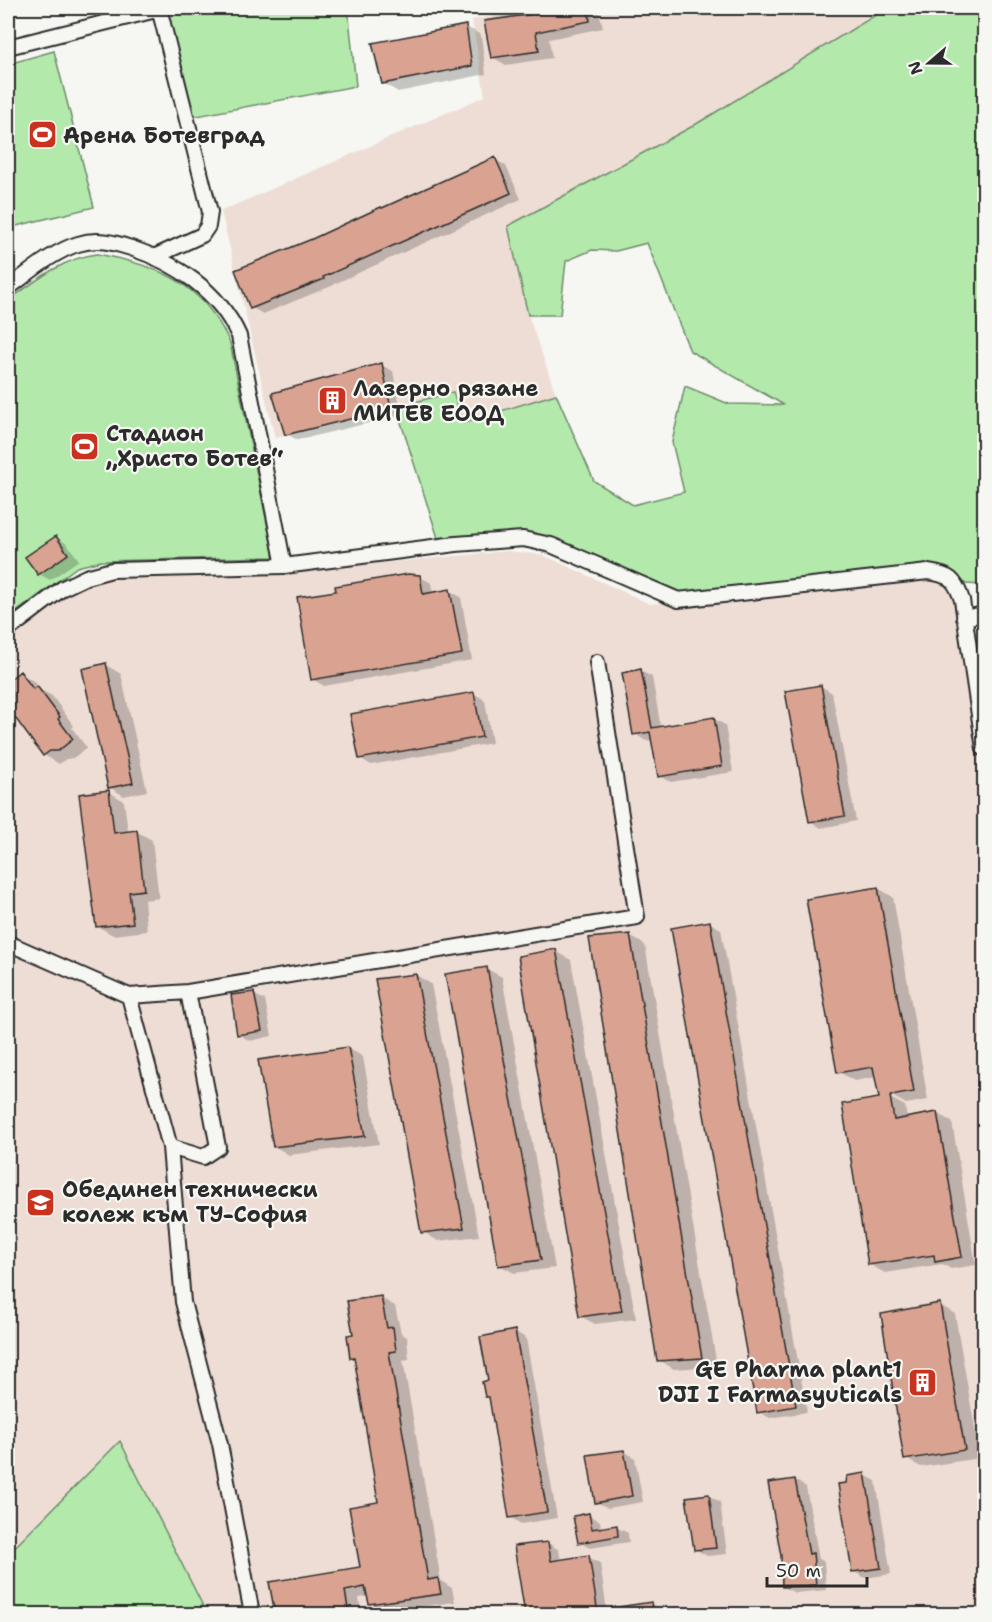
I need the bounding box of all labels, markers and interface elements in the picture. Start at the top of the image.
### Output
north arrow [899,33,959,93]
text: N [903,58,927,78]
sports icon: Арена Ботевград [26,119,58,151]
place label: Арена Ботевград [63,121,266,150]
place label: Лазерно рязане МИТЕВ ЕООД [353,374,538,428]
building icon: Лазерно рязане МИТЕВ ЕООД [316,385,348,417]
place label: Стадион „Христо Ботев“ [106,419,283,473]
sports icon: Стадион „Христо Ботев“ [69,430,101,462]
place label: Обединен технически колеж към ТУ-София [62,1175,318,1229]
school or university icon: Обединен технически колеж към ТУ-София [25,1186,57,1218]
place label: GE Pharma plant1 DJI I Farmasyuticals [658,1355,902,1409]
building icon: GE Pharma plant1 DJI I Farmasyuticals [907,1366,939,1398]
scale bar [767,1550,868,1588]
text: 50 m [776,1559,821,1583]

